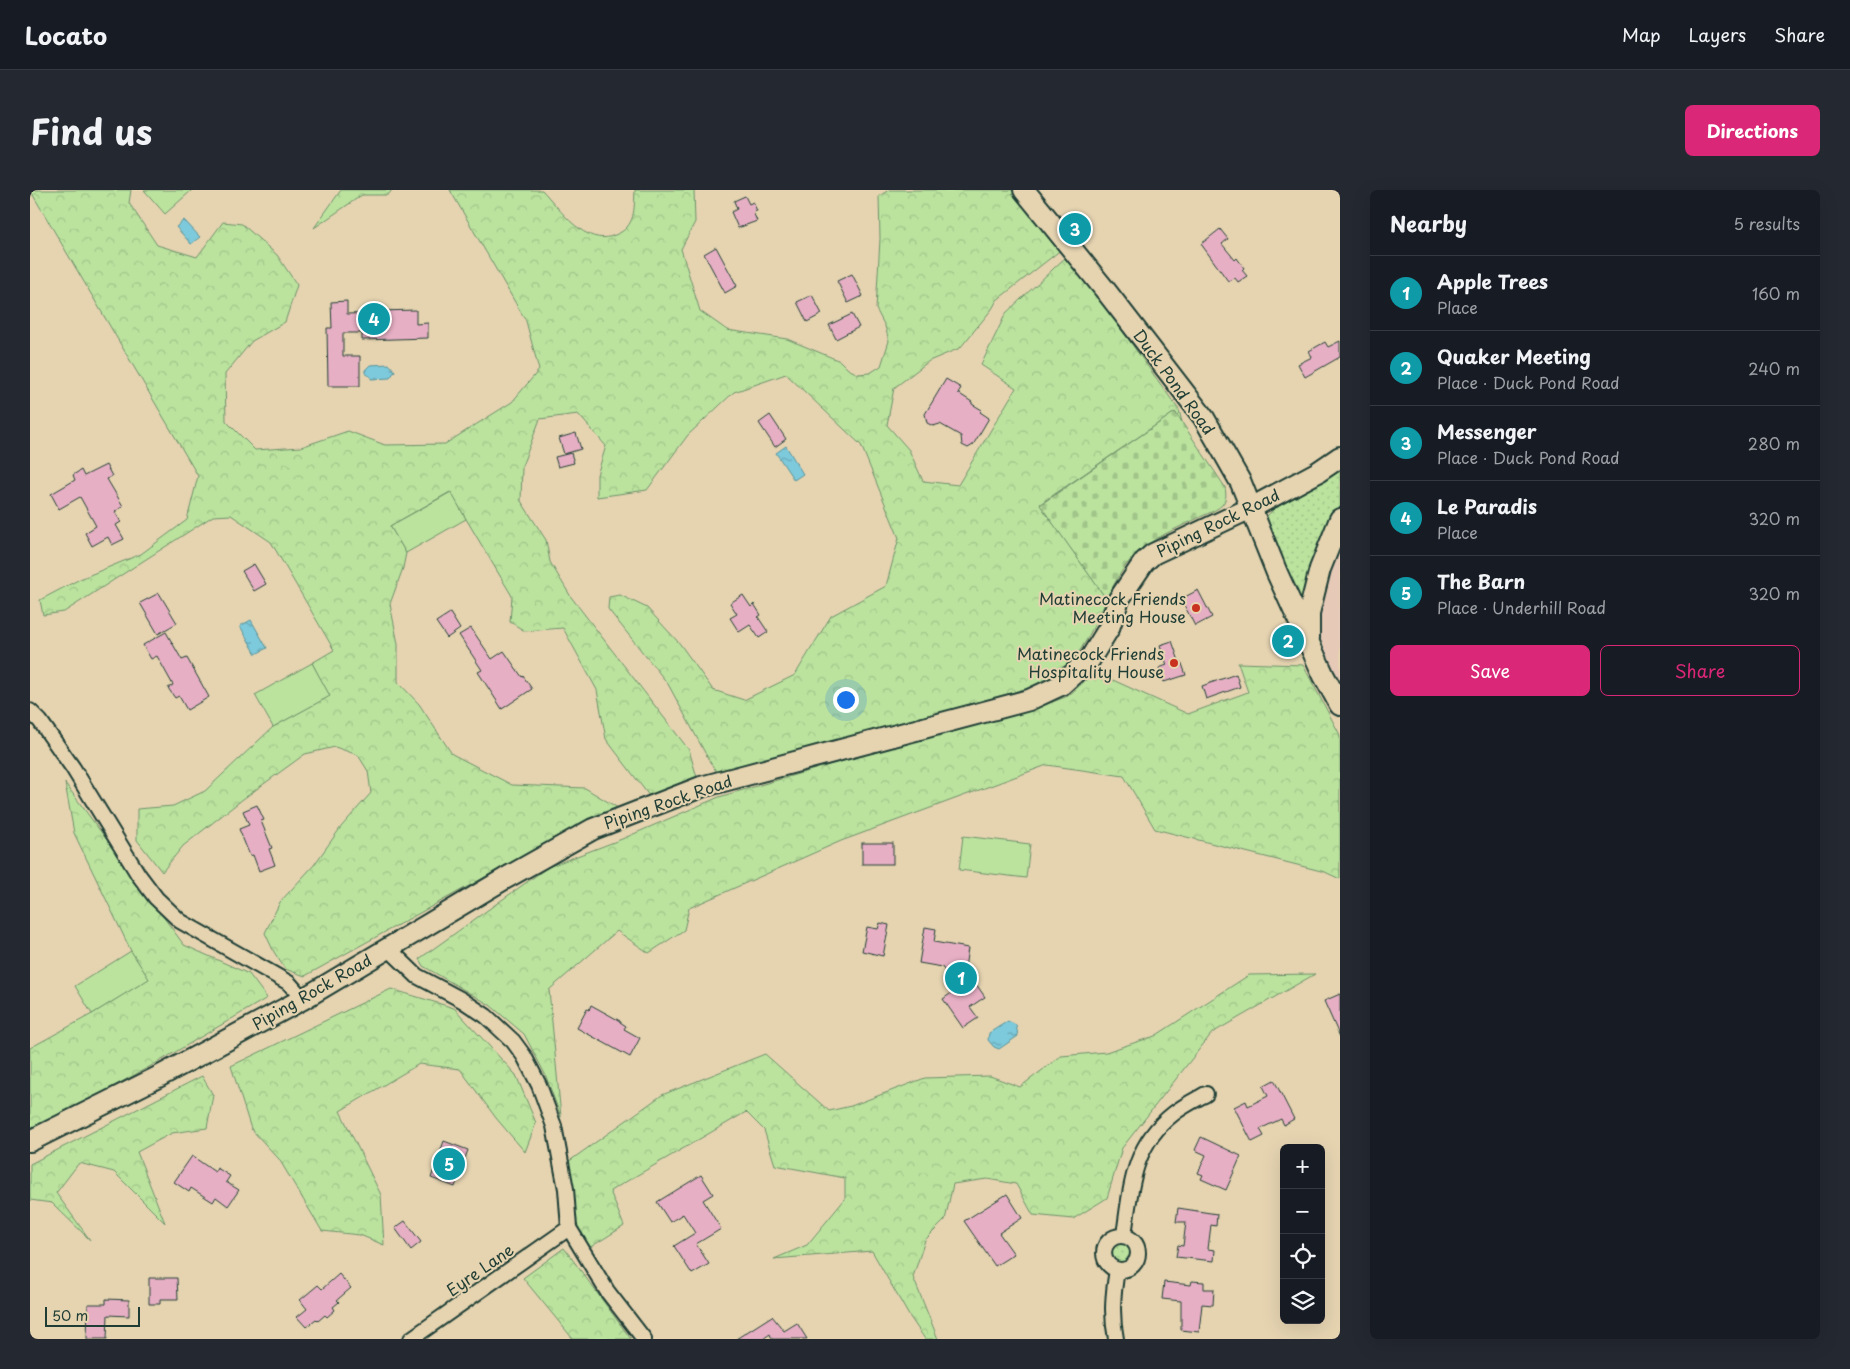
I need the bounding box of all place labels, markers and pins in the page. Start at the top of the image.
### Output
pin: 3 [1059,210,1091,248]
pin: 4 [358,300,390,338]
place label: Matinecock Friends Meeting House [1039,586,1186,628]
marker: Matinecock Friends Meeting House [1190,602,1202,614]
pin: 2 [1272,622,1304,660]
place label: Matinecock Friends Hospitality House [1017,641,1164,683]
marker: Matinecock Friends Hospitality House [1168,657,1180,669]
pin: 1 [945,959,977,997]
pin: 5 [433,1145,465,1183]

